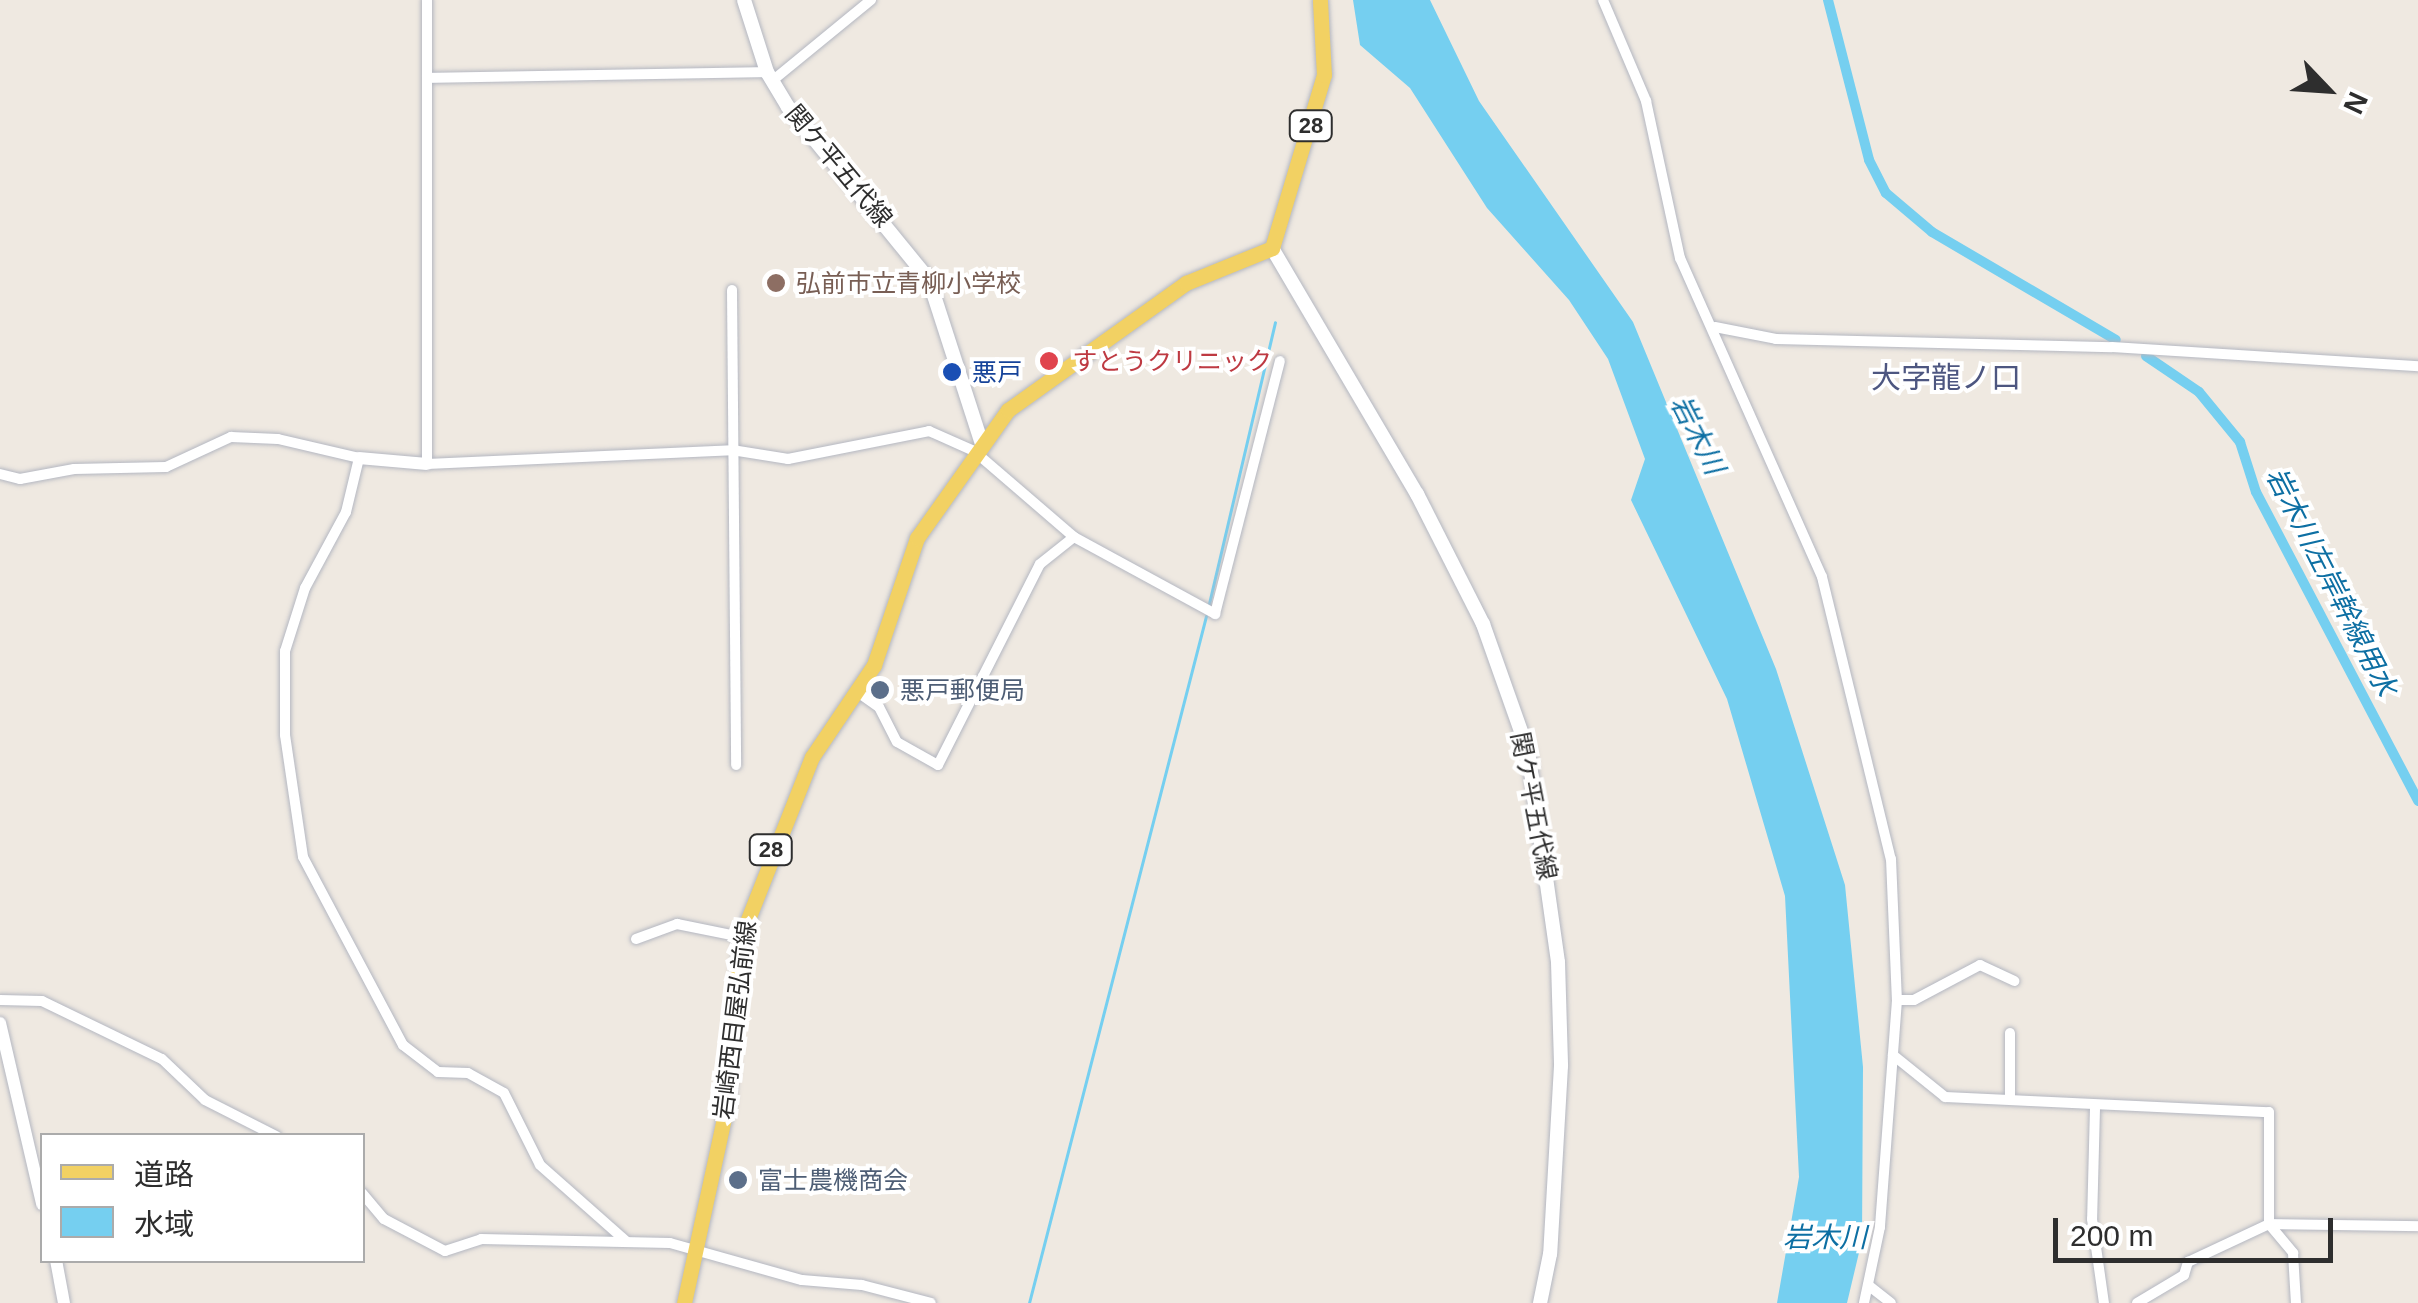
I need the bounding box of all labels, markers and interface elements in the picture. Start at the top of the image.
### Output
north arrow [2278,40,2378,140]
text: N [2337,87,2374,119]
street label: 関ケ平五代線 [779,99,899,233]
road number: 28 [1288,109,1334,143]
place label: 弘前市立青柳小学校 [796,268,1021,298]
marker: 弘前市立青柳小学校 [765,272,787,294]
place label: すとうクリニック [1072,346,1272,376]
marker: すとうクリニック [1036,348,1062,374]
place label: 悪戸 [972,357,1022,387]
district label: 大字龍ノ口 [1871,360,2021,396]
marker: 悪戸 [941,361,963,383]
water label: 岩木川 [1663,390,1731,480]
water label: 岩木川左岸幹線用水 [2259,462,2403,702]
place label: 悪戸郵便局 [900,675,1025,705]
marker: 悪戸郵便局 [869,679,891,701]
street label: 関ケ平五代線 [1505,730,1563,882]
road number: 28 [748,833,794,867]
street label: 岩崎西目屋弘前線 [708,919,762,1121]
legend [40,1133,365,1263]
text: 道路 [134,1158,194,1191]
place label: 富士農機商会 [758,1165,908,1195]
marker: 富士農機商会 [727,1169,749,1191]
scale bar [2058,1198,2338,1260]
text: 水域 [134,1208,194,1241]
text: 200 m [2070,1219,2153,1252]
water label: 岩木川 [1783,1221,1867,1255]

